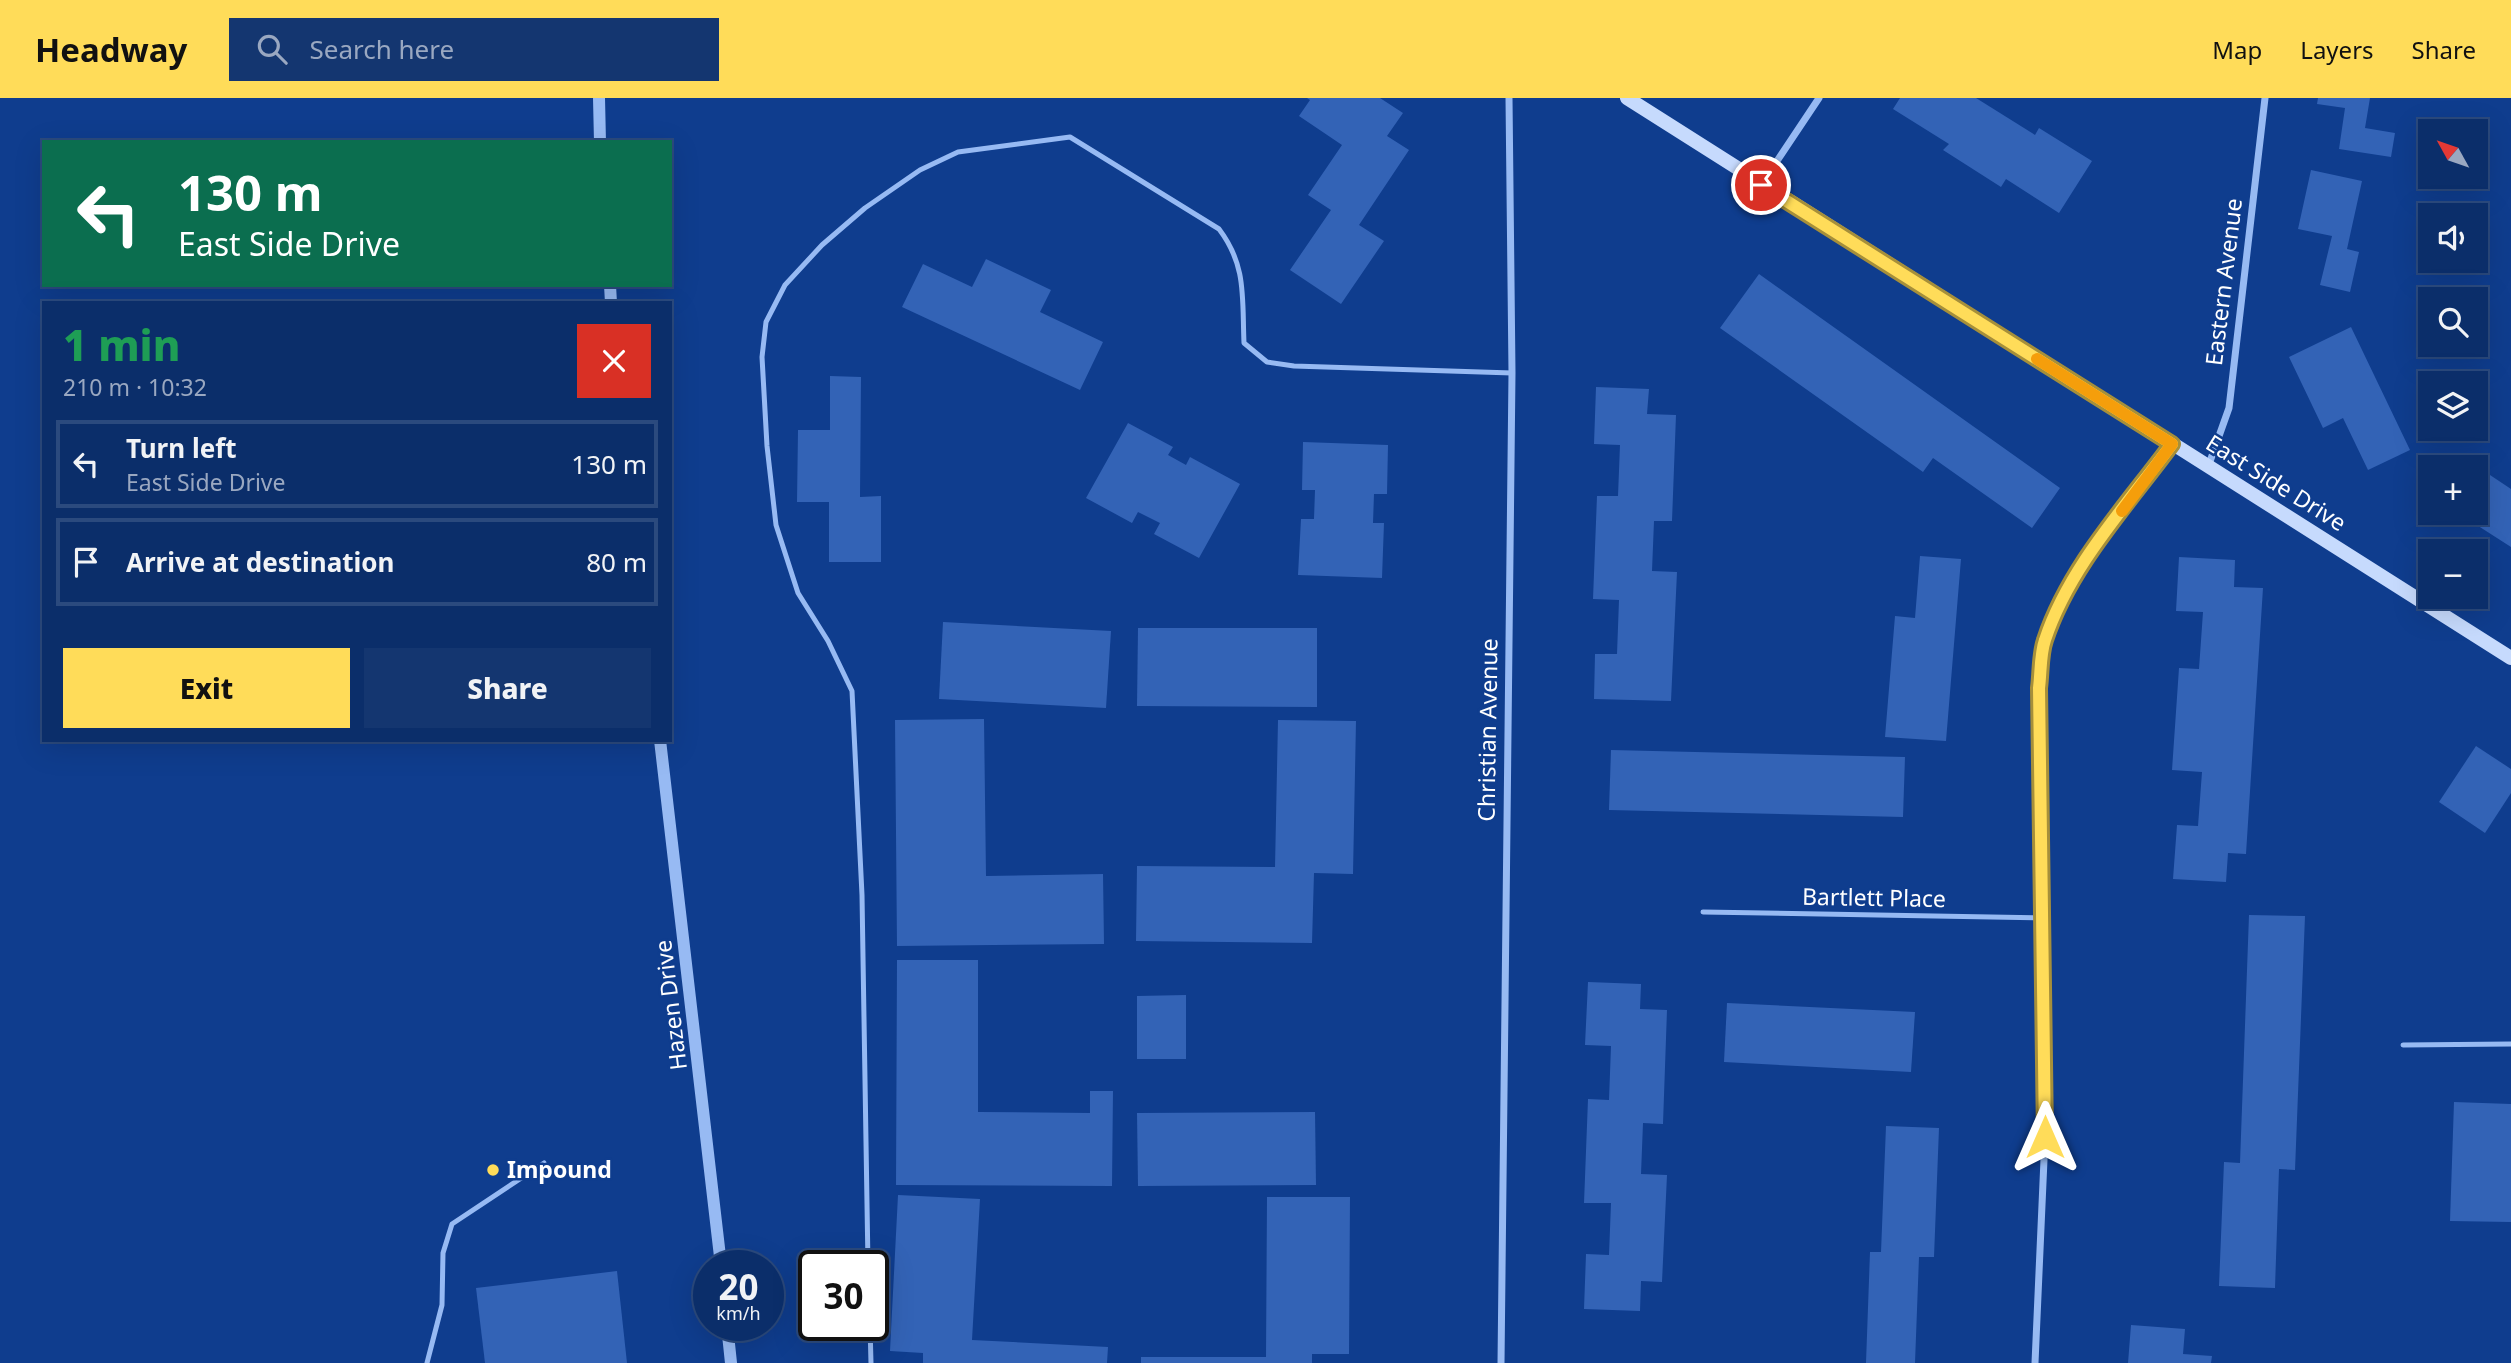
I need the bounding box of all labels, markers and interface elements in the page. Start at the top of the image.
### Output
search box [229,18,719,81]
text: Headway [35,27,187,72]
icon: search [253,30,291,68]
text: Search here [309,31,454,67]
text: Map [2212,33,2262,66]
text: Layers [2300,33,2374,66]
text: Share [2412,33,2476,66]
north arrow [2418,119,2488,189]
map controls [2418,119,2488,609]
pin [1731,155,1791,215]
text: 130 m [178,159,323,225]
icon: arrive [1742,166,1780,204]
icon: left [63,168,154,259]
street label: Eastern Avenue [2197,196,2249,367]
button: sound [2418,203,2488,273]
text: East Side Drive [178,222,400,265]
button: search [2418,287,2488,357]
text: 1 min [63,316,180,373]
button: close [577,324,651,398]
text: 210 m · 10:32 [63,371,207,403]
button: layers [2418,371,2488,441]
street label: East Side Drive [2200,426,2353,538]
text: Turn left [126,430,237,466]
icon: left [67,445,105,483]
text: 130 m [571,446,647,482]
button: + [2418,455,2488,525]
text: East Side Drive [126,466,286,498]
button: − [2418,539,2488,609]
icon: arrive [67,543,105,581]
text: Arrive at destination [126,544,395,580]
text: 80 m [586,544,647,580]
street label: Christian Avenue [1469,638,1505,822]
button: Exit [63,648,350,728]
button: Share [364,648,651,728]
street label: Bartlett Place [1802,880,1946,914]
street label: Hazen Drive [646,938,694,1072]
position arrow [2008,1100,2082,1174]
place label: Impound [507,1153,612,1185]
marker: Impound [485,1162,501,1178]
speed limit sign: 30 [798,1250,889,1341]
text: 20 [718,1263,759,1310]
text: km/h [716,1301,761,1325]

